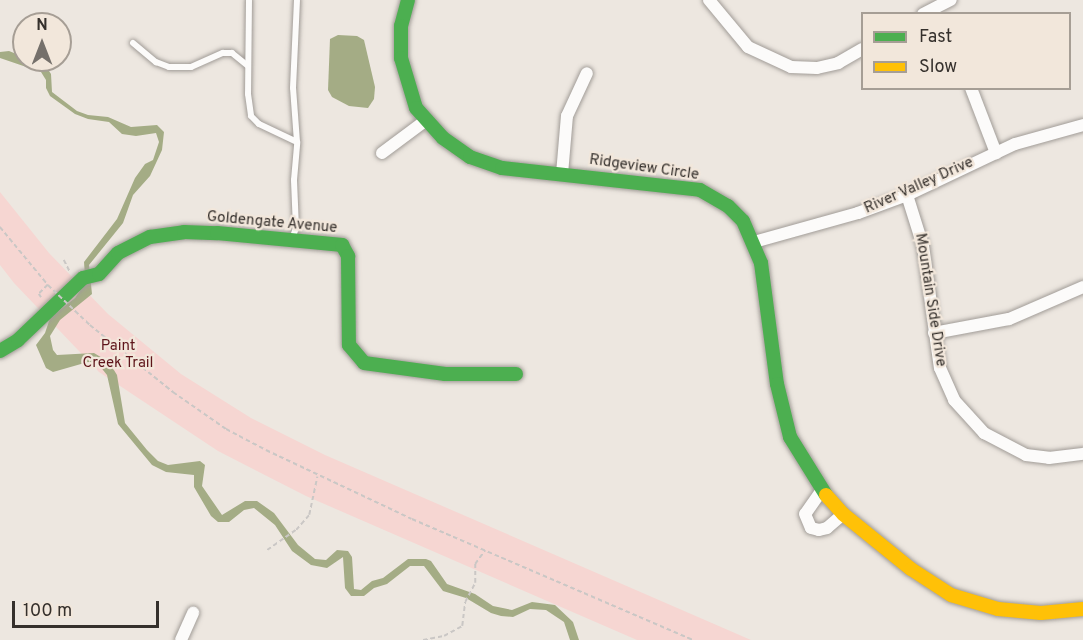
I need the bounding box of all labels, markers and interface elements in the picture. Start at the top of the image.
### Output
north arrow [12,12,72,72]
legend [861,12,1071,90]
text: N [36,16,48,36]
text: Fast [919,26,952,49]
text: Slow [919,56,957,79]
street label: Ridgeview Circle [588,151,700,185]
street label: River Valley Drive [861,154,977,218]
street label: Goldengate Avenue [206,208,338,238]
street label: Mountain Side Drive [911,232,949,368]
park label: Paint Creek Trail [82,337,154,372]
scale bar [15,589,162,627]
text: 100 m [23,600,72,623]

